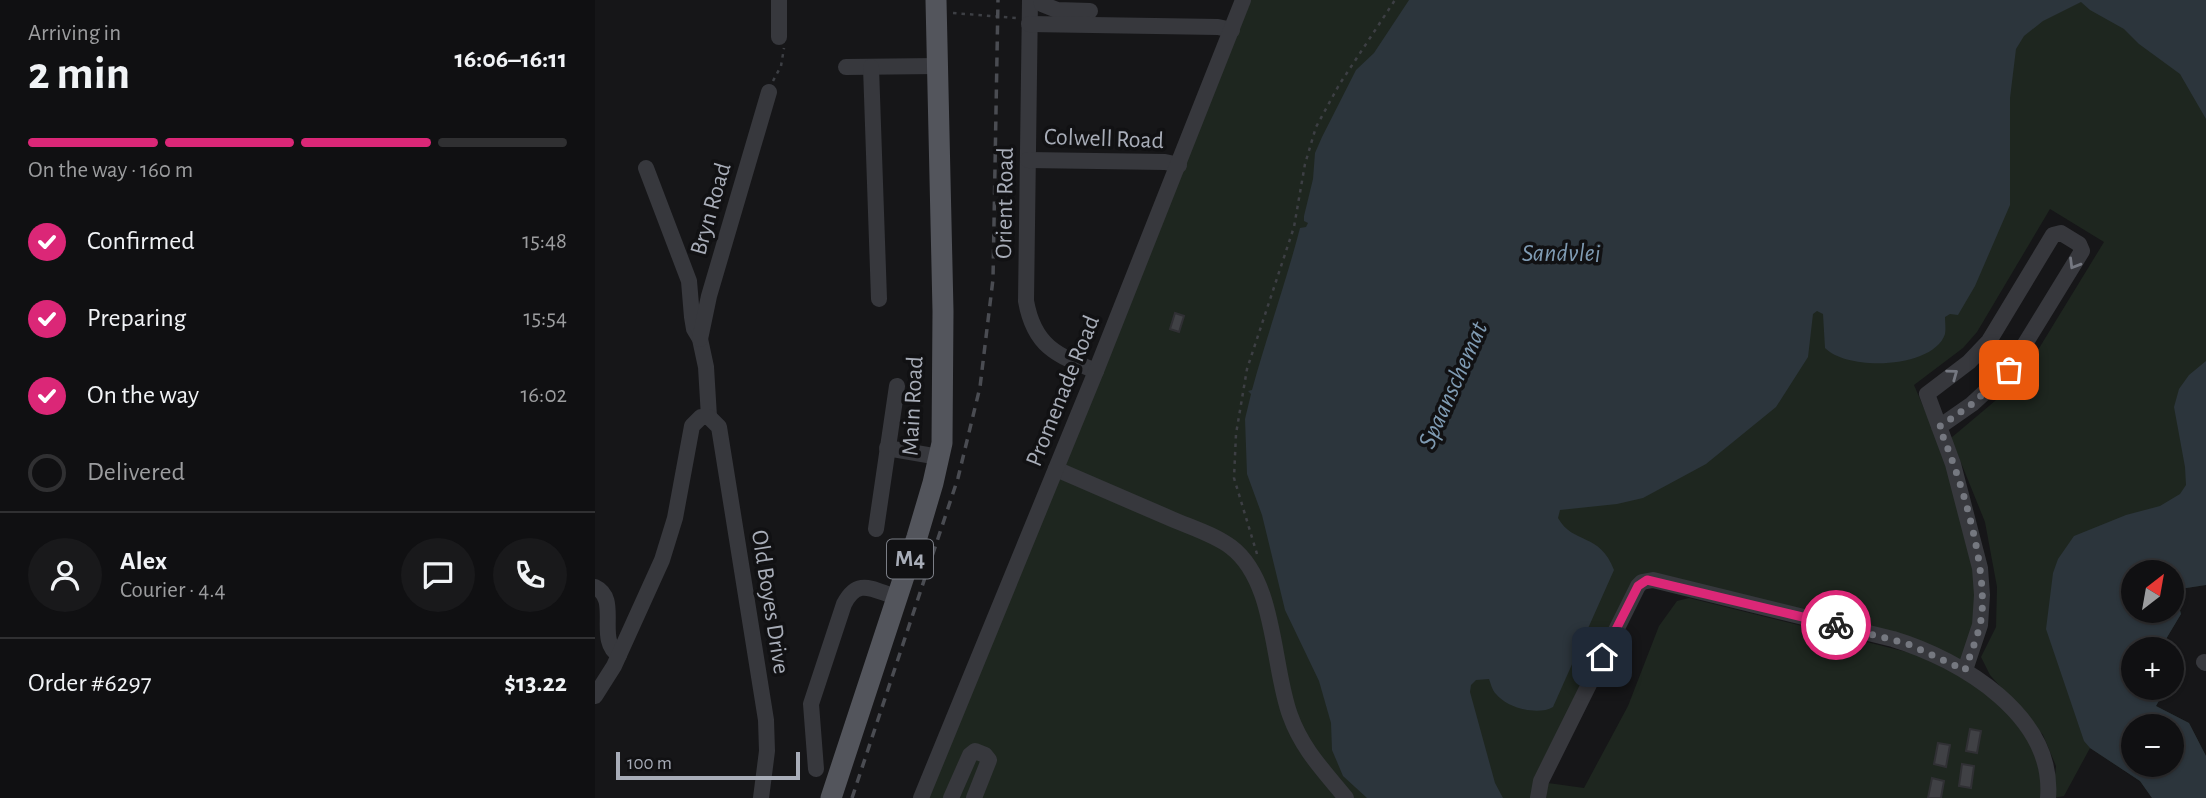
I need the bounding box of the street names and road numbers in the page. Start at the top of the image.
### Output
street label: Colwell Road [1044,125,1164,153]
street label: Orient Road [992,147,1018,259]
street label: Bryn Road [686,160,736,258]
street label: Promenade Road [1022,312,1104,470]
street label: Main Road [898,356,928,456]
street label: Old Boyes Drive [747,528,793,676]
road number: M4 [887,540,933,579]

